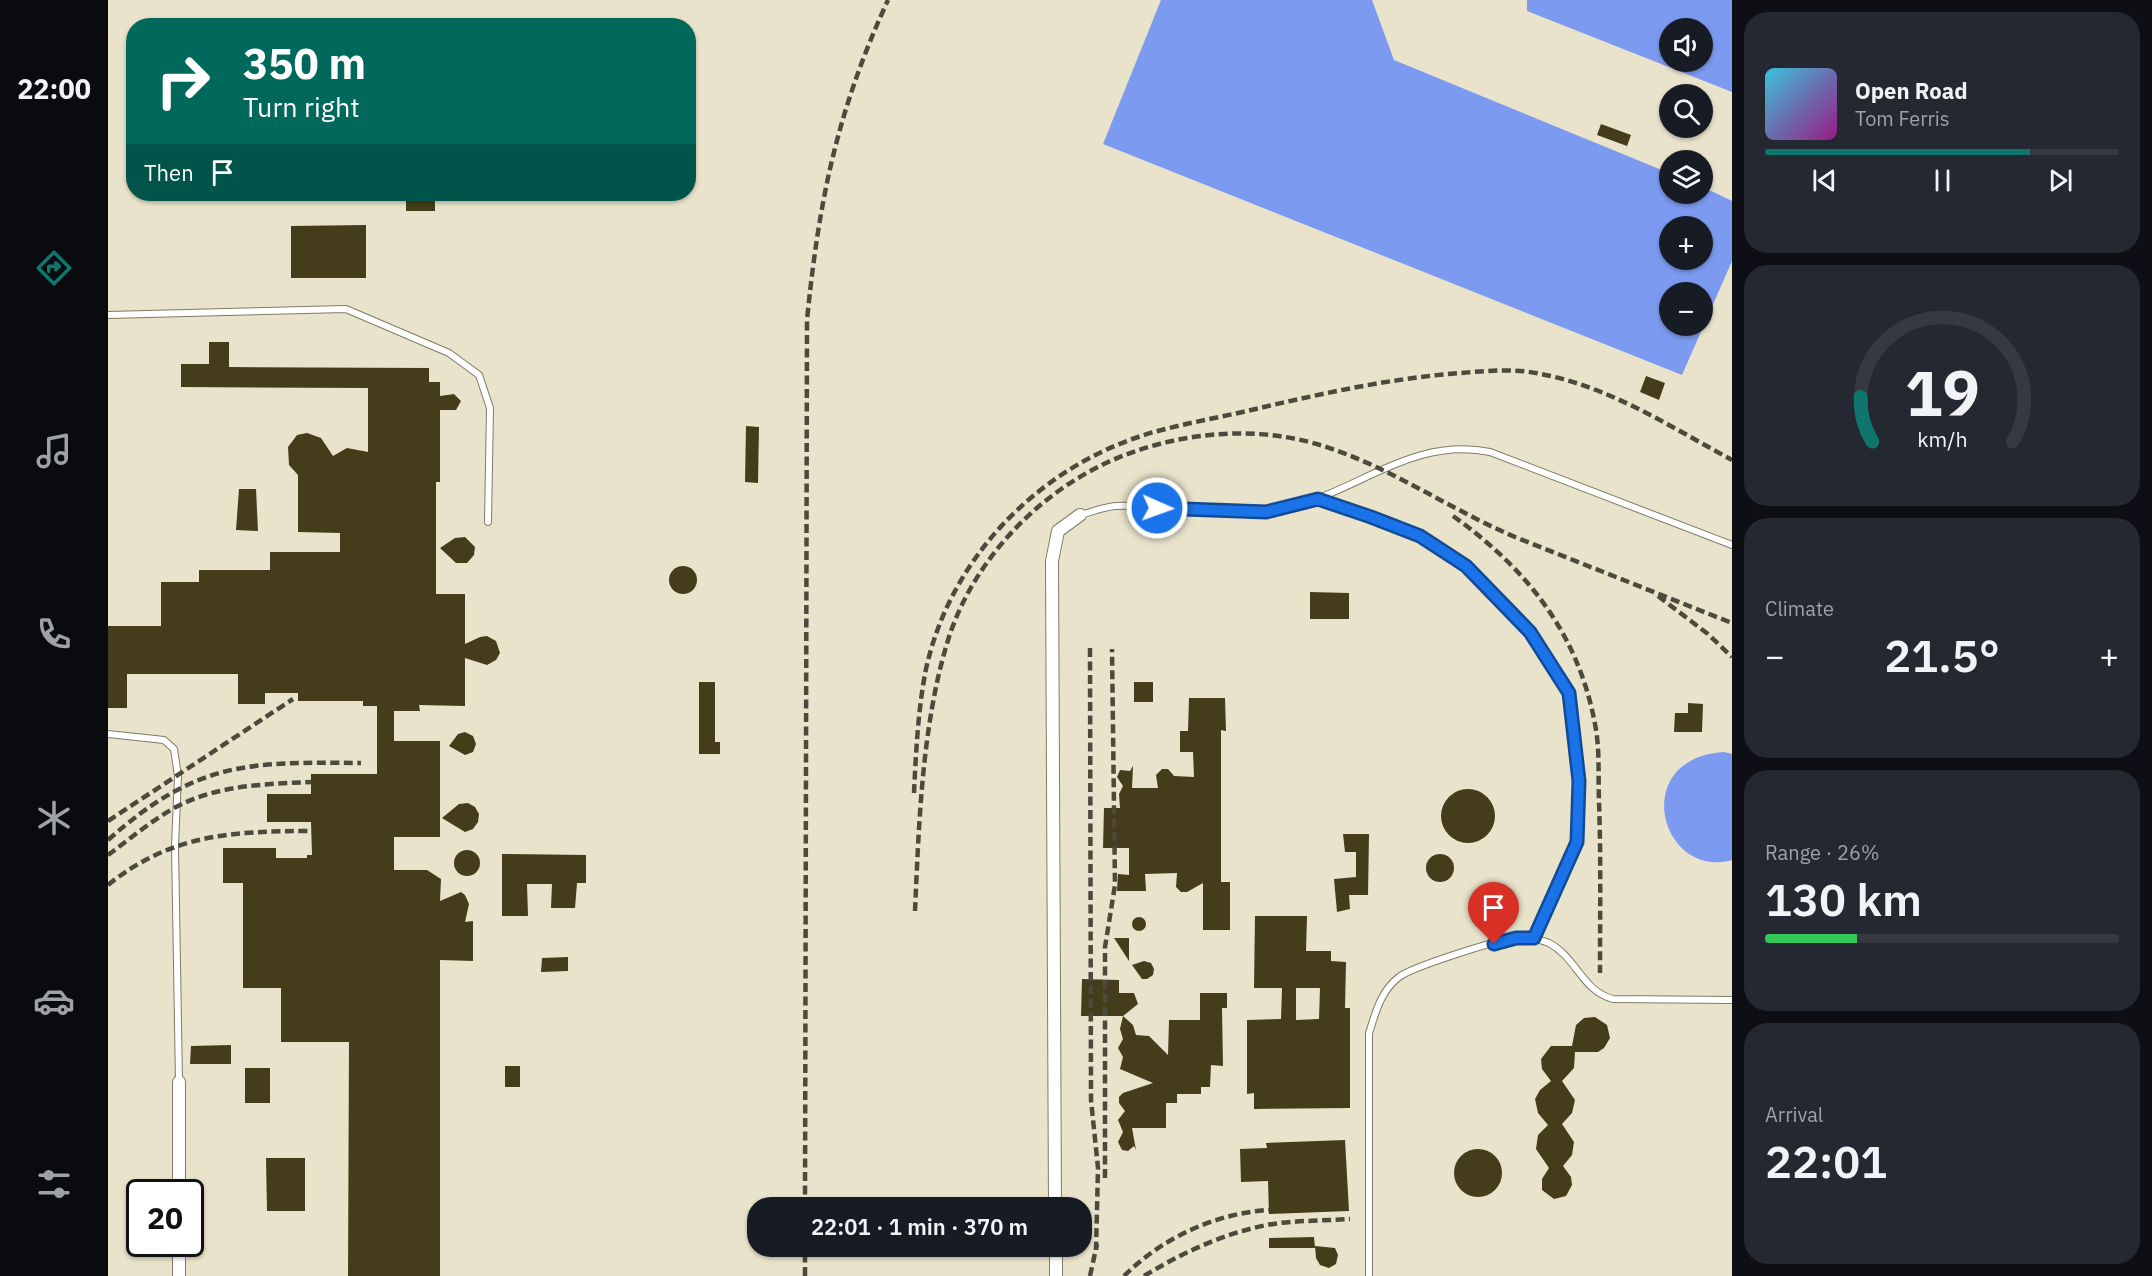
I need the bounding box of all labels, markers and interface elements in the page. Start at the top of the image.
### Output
map controls [1659,18,1713,336]
button: sound [1659,18,1713,72]
text: 350 m [243,36,366,91]
icon: right [144,42,222,120]
text: 22:00 [17,71,91,106]
text: Open Road [1855,76,1968,105]
button: search [1659,84,1713,138]
text: Turn right [243,89,360,124]
text: Tom Ferris [1855,105,1950,132]
button: layers [1659,150,1713,204]
icon: arrive [206,156,239,189]
text: Then [144,158,194,187]
icon: previous [1808,164,1841,197]
icon: pause [1926,164,1959,197]
icon: next [2044,164,2077,197]
button: + [1659,216,1713,270]
icon: directions [33,247,75,289]
button: − [1659,282,1713,336]
text: 19 [1905,352,1979,433]
text: km/h [1917,426,1967,454]
icon: music [33,430,75,472]
position arrow [1125,476,1189,540]
text: Climate [1765,595,1834,622]
icon: phone [33,613,75,655]
text: 21.5° [1884,626,2000,684]
text: − [1765,634,1785,677]
text: + [2099,634,2119,677]
icon: climate [33,797,75,839]
text: Range · 26% [1765,839,1880,866]
text: 130 km [1765,870,1922,928]
pin [1468,882,1519,944]
icon: arrive [1477,891,1510,924]
icon: car [33,980,75,1022]
text: Arrival [1765,1101,1823,1128]
text: 22:01 [1765,1132,1887,1190]
icon: filters [33,1163,75,1205]
speed limit sign: 20 [126,1179,204,1257]
text: 22:01 · 1 min · 370 m [811,1212,1028,1241]

